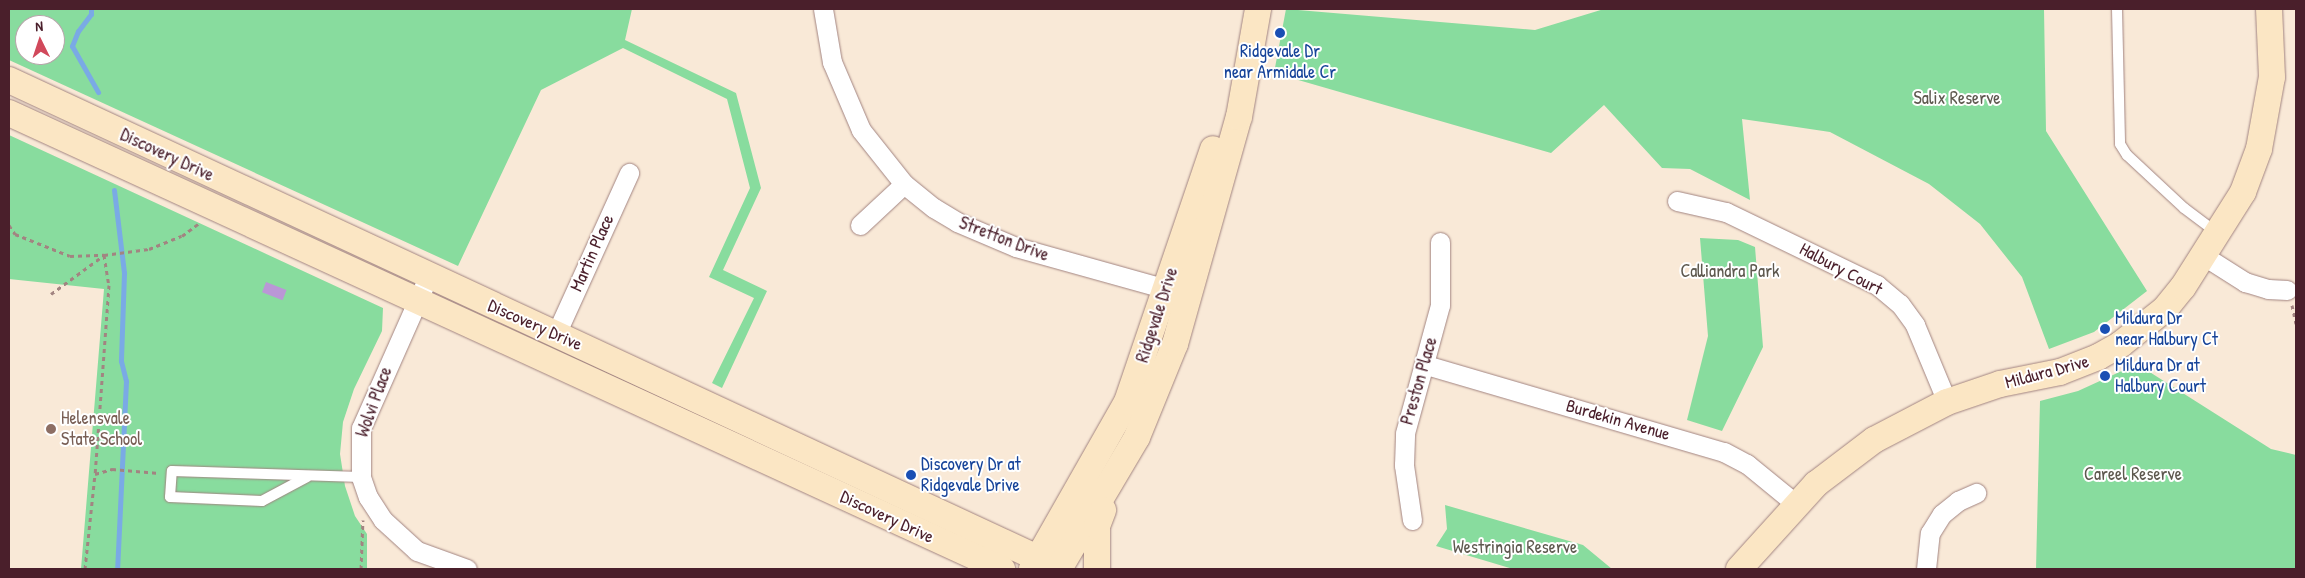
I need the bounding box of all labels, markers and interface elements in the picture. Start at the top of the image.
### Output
north arrow [15,15,65,65]
text: N [35,16,43,35]
marker: Ridgevale Dr near Armidale Cr [1274,27,1286,39]
place label: Ridgevale Dr near Armidale Cr [1224,41,1336,84]
park label: Salix Reserve [1913,87,2001,109]
street label: Discovery Drive [117,124,217,186]
street label: Martin Place [565,211,619,295]
street label: Stretton Drive [956,212,1052,266]
street label: Halbury Court [1796,238,1886,300]
park label: Calliandra Park [1680,260,1780,282]
street label: Ridgevale Drive [1131,265,1183,365]
street label: Discovery Drive [485,295,585,355]
place label: Mildura Dr near Halbury Ct [2115,308,2218,350]
marker: Mildura Dr near Halbury Ct [2099,323,2111,335]
street label: Preston Place [1396,335,1442,427]
street label: Mildura Drive [2003,350,2091,394]
place label: Mildura Dr at Halbury Court [2115,355,2206,398]
street label: Wolvi Place [351,364,397,440]
marker: Mildura Dr at Halbury Court [2099,370,2111,382]
street label: Burdekin Avenue [1564,395,1672,445]
place label: Helensvale State School [61,408,142,450]
marker: Helensvale State School [45,423,57,435]
place label: Discovery Dr at Ridgevale Drive [921,454,1021,496]
park label: Careel Reserve [2084,463,2182,485]
marker: Discovery Dr at Ridgevale Drive [905,469,917,481]
street label: Discovery Drive [837,486,937,548]
park label: Westringia Reserve [1453,536,1577,558]

